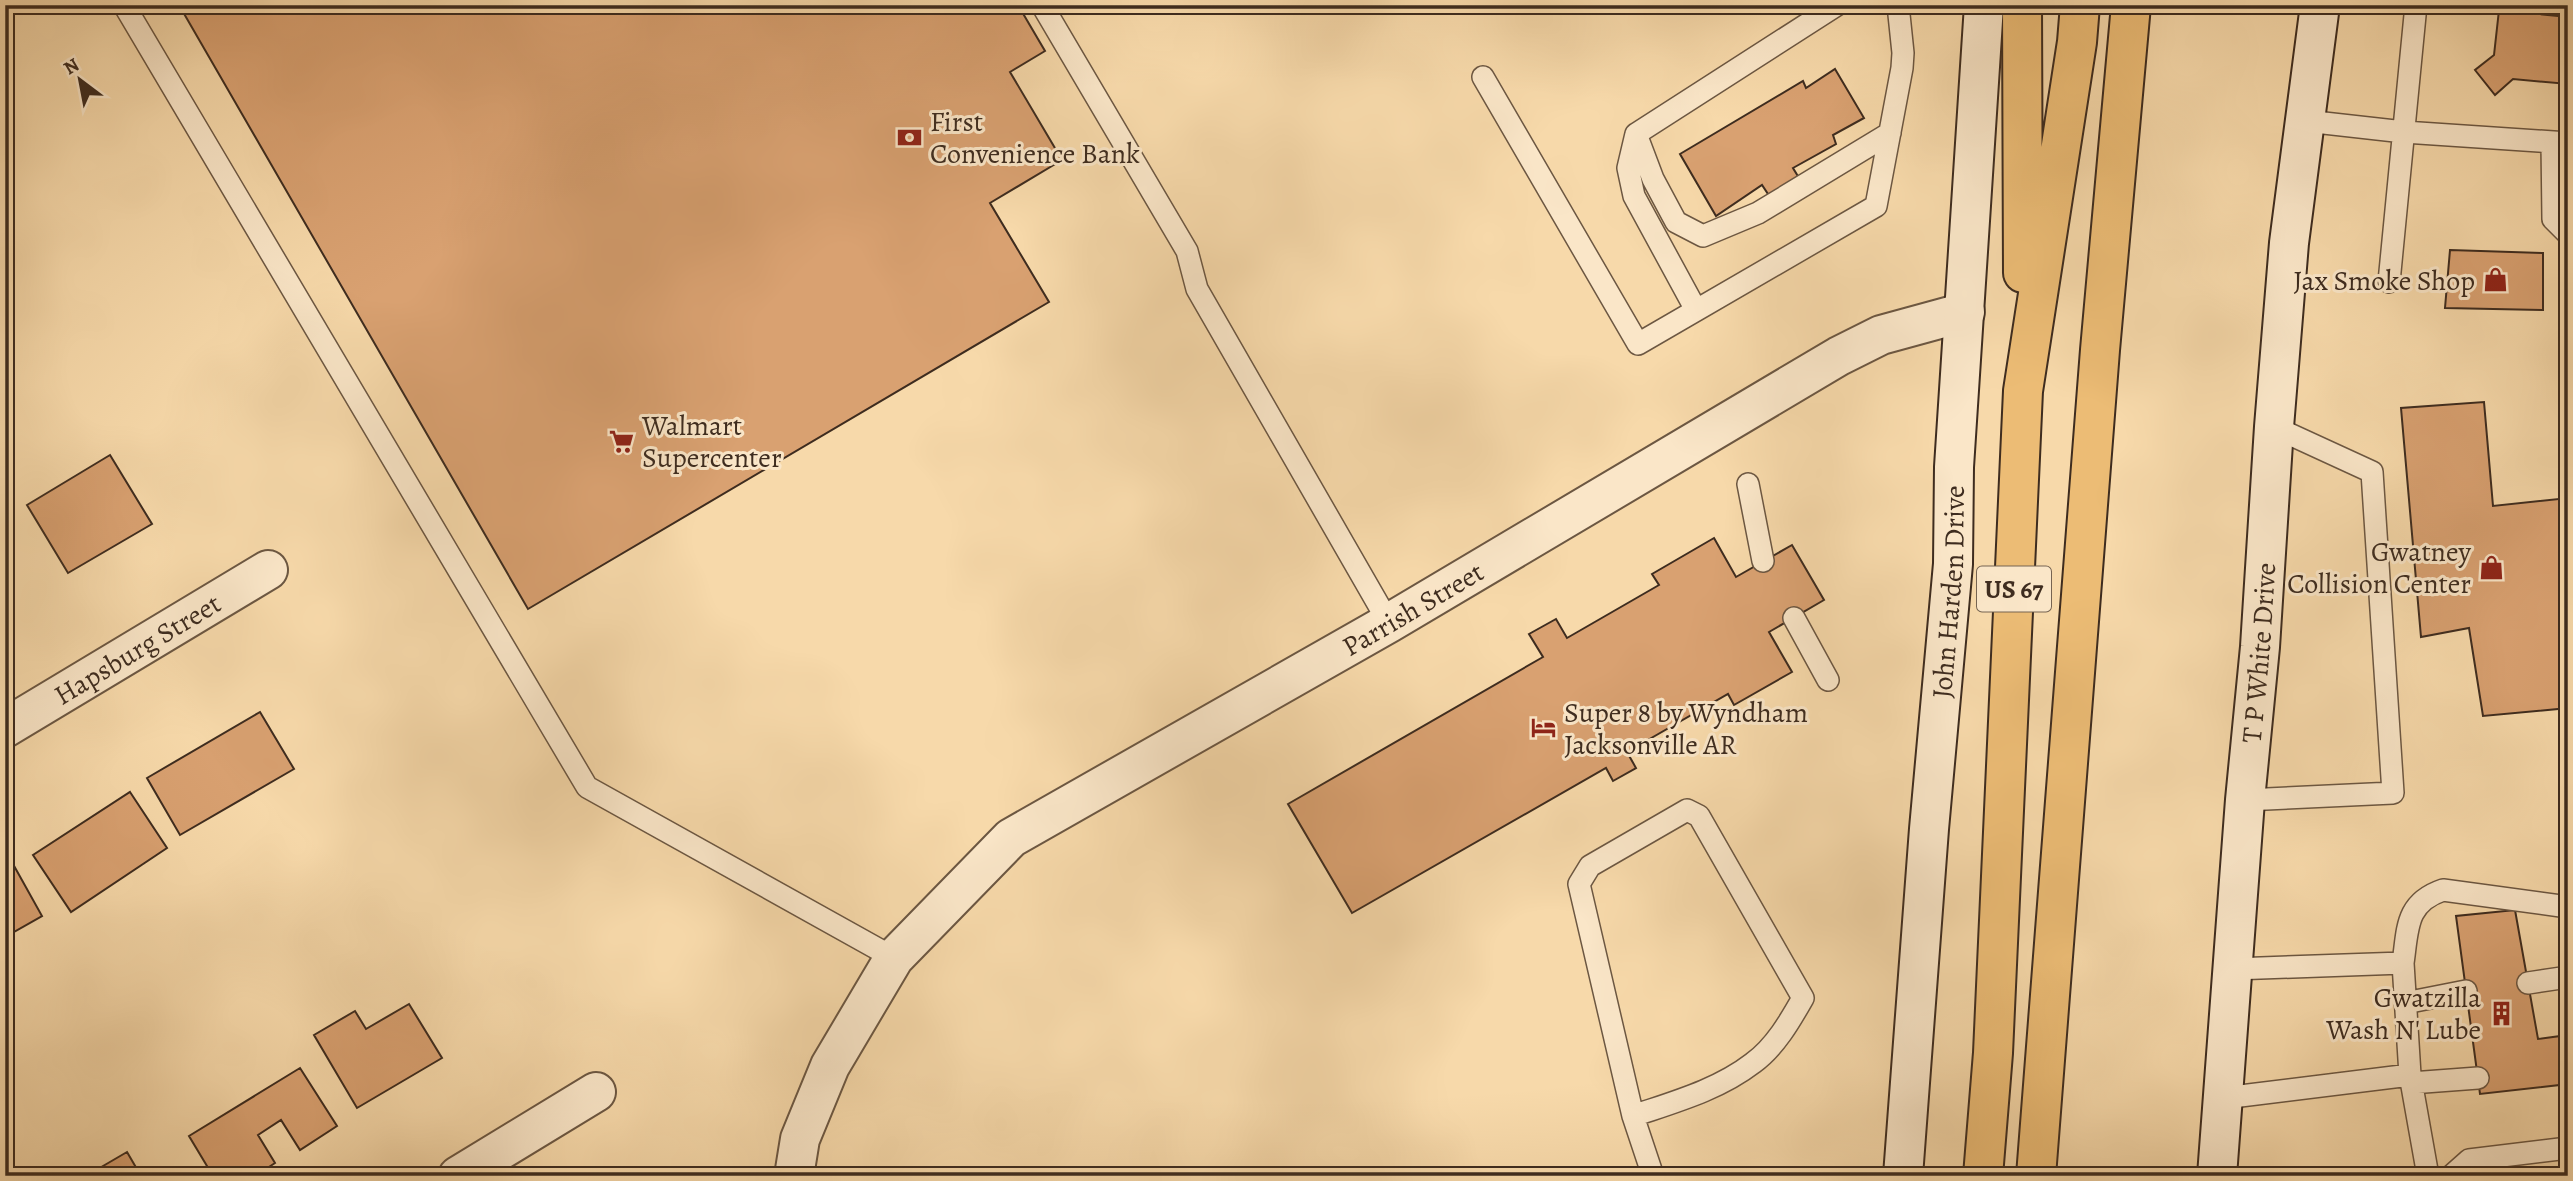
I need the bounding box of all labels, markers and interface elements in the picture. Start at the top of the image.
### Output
north arrow [46,46,116,116]
text: N [59,52,84,81]
place label: First Convenience Bank [930,103,1140,173]
bank icon: First Convenience Bank [896,123,924,151]
place label: Jax Smoke Shop [2293,262,2475,300]
shop icon: Jax Smoke Shop [2481,266,2509,294]
place label: Walmart Supercenter [641,407,782,477]
supermarket icon: Walmart Supercenter [608,427,636,455]
street label: John Harden Drive [1923,485,1974,700]
place label: Gwatney Collision Center [2287,533,2472,603]
street label: Parrish Street [1335,553,1491,666]
shop icon: Gwatney Collision Center [2477,553,2505,581]
street label: T P White Drive [2233,561,2285,745]
road number: US 67 [1977,566,2051,611]
street label: Hapsburg Street [47,585,228,714]
place label: Super 8 by Wyndham Jacksonville AR [1564,694,1808,764]
hotel icon: Super 8 by Wyndham Jacksonville AR [1530,714,1558,742]
place label: Gwatzilla Wash N' Lube [2325,979,2481,1049]
building icon: Gwatzilla Wash N' Lube [2487,999,2515,1027]

